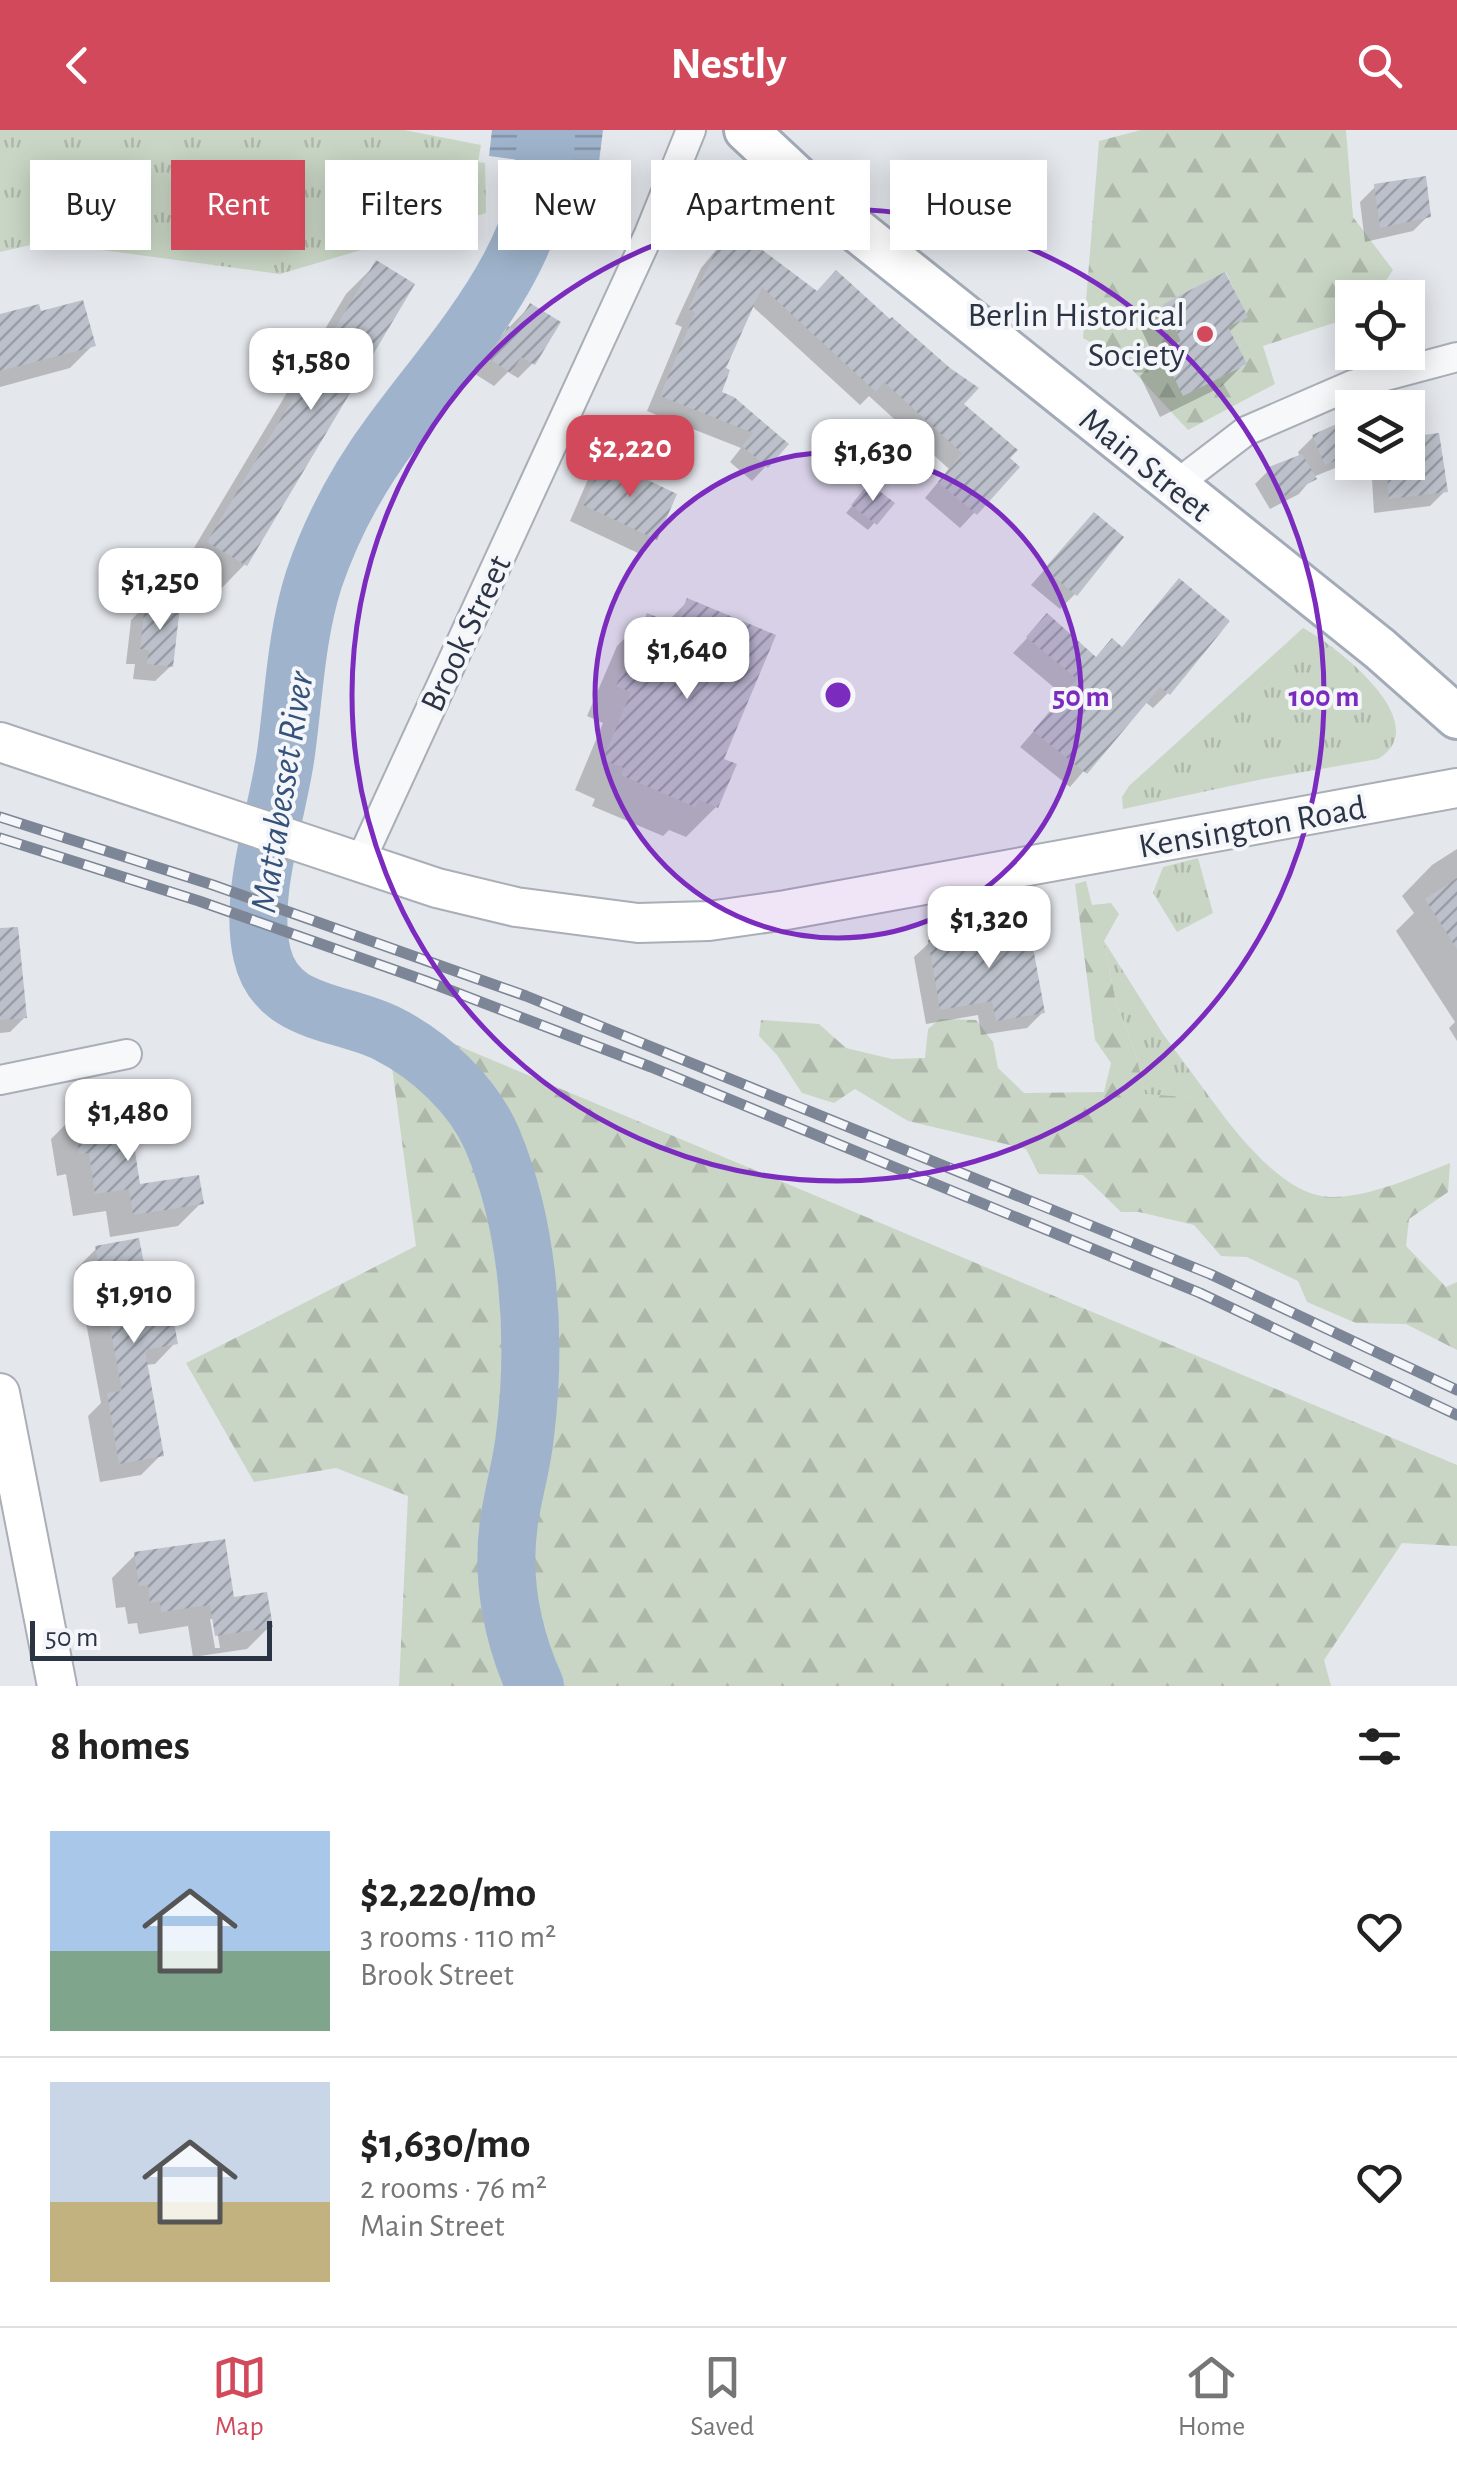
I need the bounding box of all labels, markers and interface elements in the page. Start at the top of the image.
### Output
icon: back [50,38,105,93]
icon: search [1352,38,1407,93]
text: Nestly [670,42,787,87]
chip: Buy [30,160,151,250]
chip: Rent [171,160,305,250]
chip: Filters [325,160,478,250]
chip: New [498,160,631,250]
chip: Apartment [651,160,870,250]
chip: House [890,160,1047,250]
map controls [1335,280,1425,480]
button: locate [1335,280,1425,370]
place label: Berlin Historical Society [968,298,1185,373]
marker: Berlin Historical Society [1194,323,1216,345]
pin: $1,580 [230,328,392,413]
text: $1,580 [271,344,351,376]
button: layers [1335,390,1425,480]
street label: Main Street [1073,402,1218,529]
pin: $2,220 [549,415,711,500]
pin: $1,630 [792,419,954,504]
text: $2,220 [588,431,672,463]
text: $1,630 [833,435,913,467]
pin: $1,250 [79,548,241,633]
street label: Brook Street [415,550,518,717]
text: $1,250 [121,564,199,596]
pin: $1,640 [606,617,768,702]
text: $1,640 [646,633,728,665]
water label: Mattabesset River [245,667,321,916]
centre of rings [820,677,856,713]
text: 50 m [1052,682,1110,712]
text: 100 m [1289,682,1359,712]
street label: Kensington Road [1136,790,1369,865]
pin: $1,320 [908,886,1070,971]
text: $1,320 [950,902,1028,934]
pin: $1,480 [47,1079,209,1164]
text: $1,480 [87,1095,169,1127]
pin: $1,910 [53,1261,215,1346]
text: $1,910 [96,1277,172,1309]
scale bar [30,1616,272,1660]
text: 50 m [45,1624,99,1652]
icon: filters [1352,1719,1407,1774]
text: 8 homes [50,1725,190,1767]
icon: home [130,1871,250,1991]
text: $2,220/mo [360,1872,536,1914]
icon: heart [1352,1904,1407,1959]
text: 3 rooms · 110 m² [360,1921,556,1953]
text: Brook Street [360,1959,514,1991]
icon: home [130,2122,250,2242]
text: $1,630/mo [360,2123,530,2165]
icon: heart [1352,2155,1407,2210]
text: 2 rooms · 76 m² [360,2172,547,2204]
text: Main Street [360,2210,505,2242]
tab: Map [212,2350,267,2444]
tab: Saved [690,2350,754,2444]
tab: Home [1178,2350,1245,2444]

